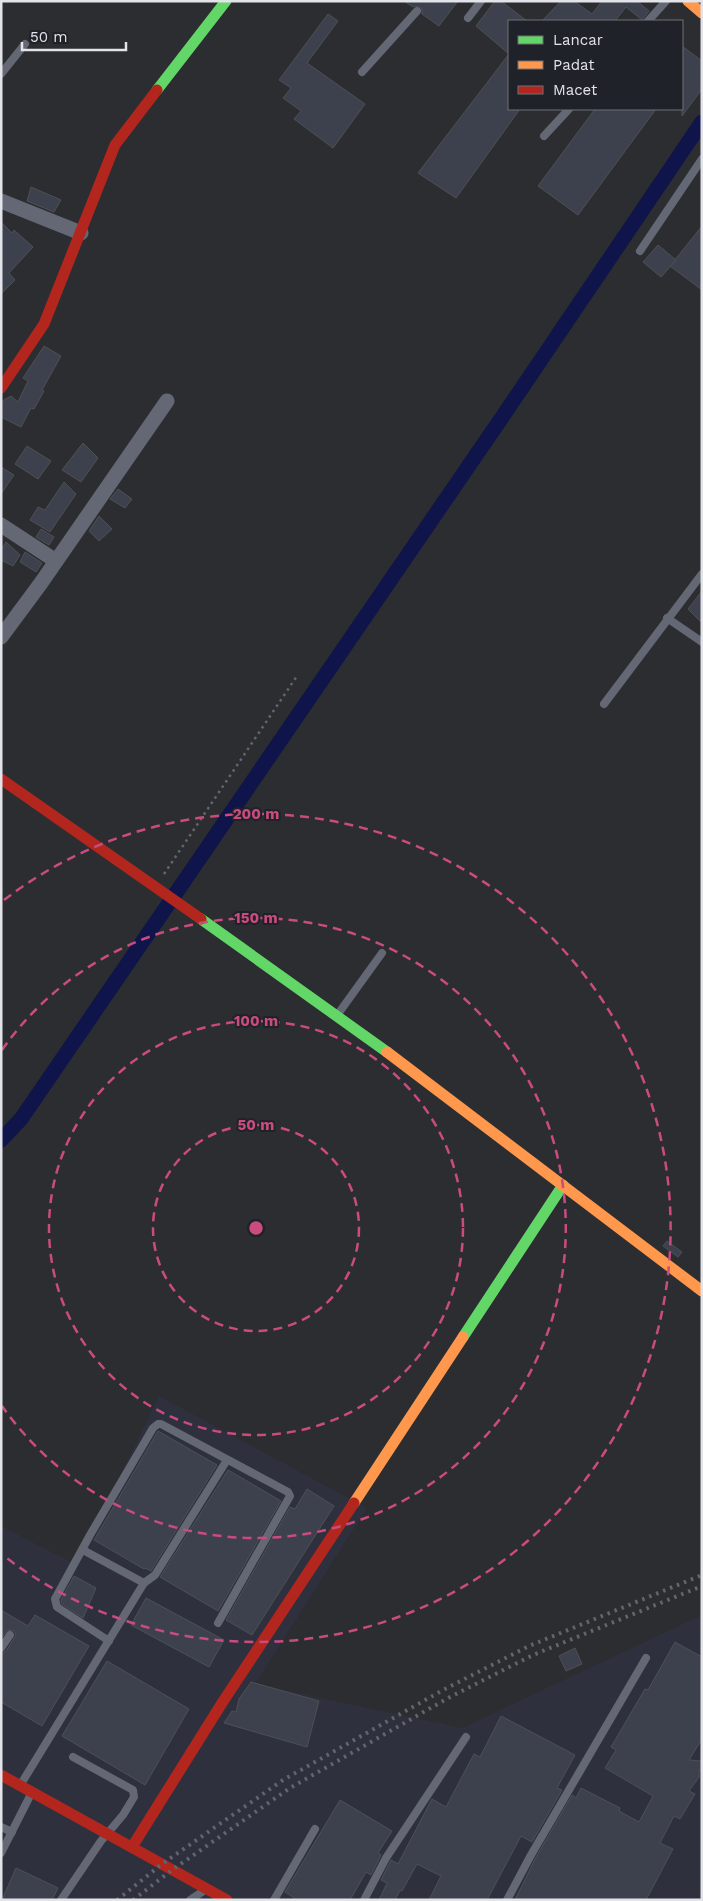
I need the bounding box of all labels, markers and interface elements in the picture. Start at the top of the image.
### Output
scale bar [22,20,126,52]
legend [508,20,683,110]
text: 50 m [30,28,67,46]
text: Lancar [553,31,603,49]
text: Padat [553,56,595,74]
text: Macet [553,81,598,99]
text: 200 m [233,805,279,823]
text: 150 m [234,909,278,927]
text: 100 m [234,1012,278,1030]
text: 50 m [238,1116,274,1134]
centre of rings [247,1219,265,1237]

